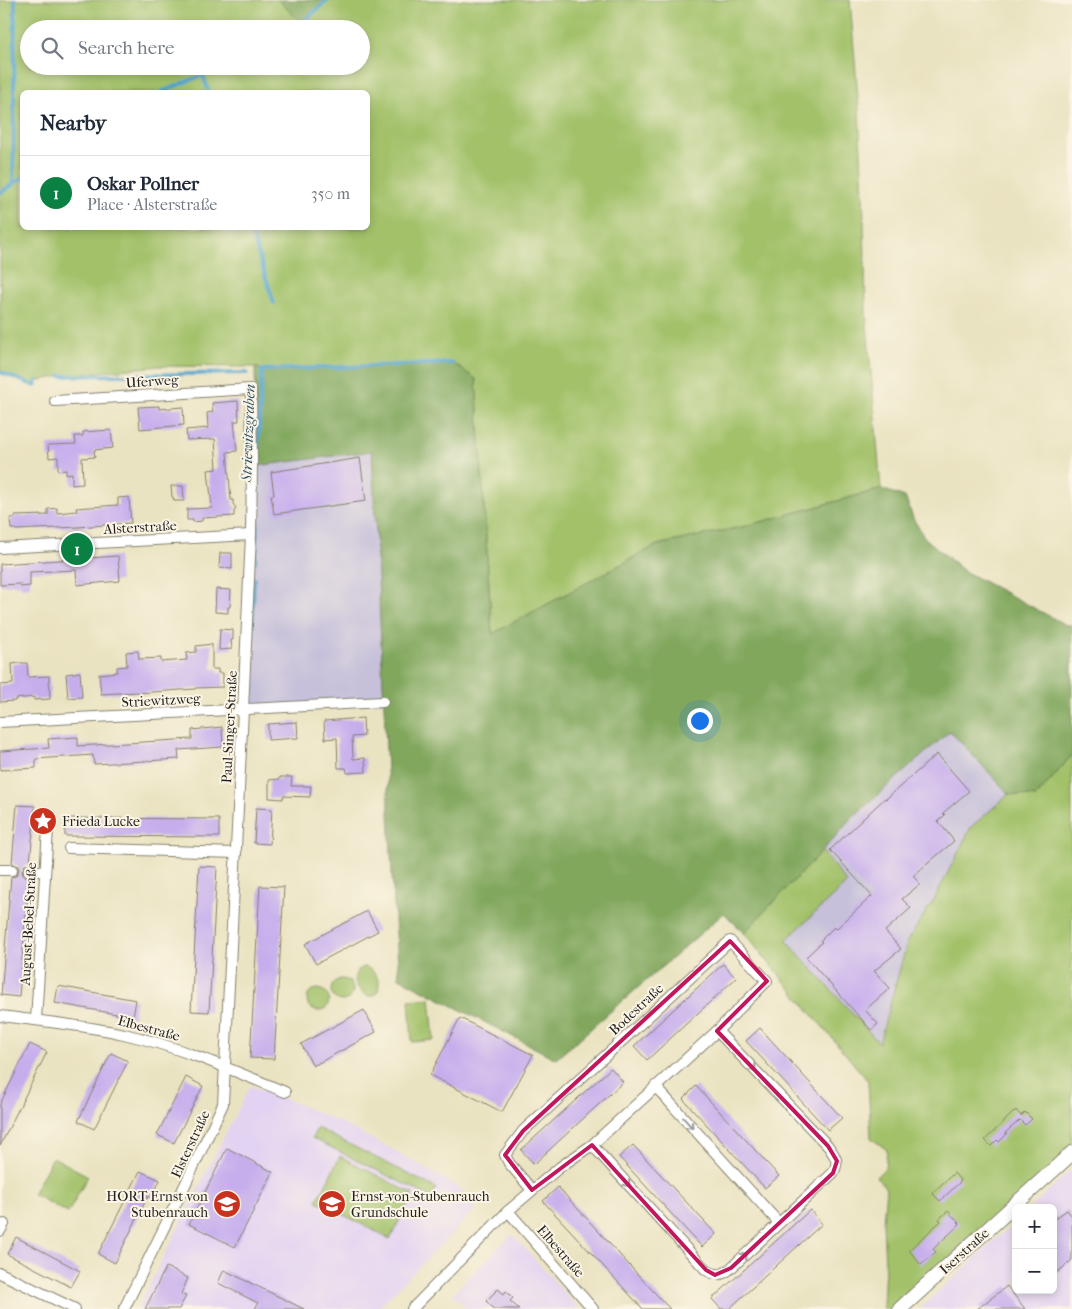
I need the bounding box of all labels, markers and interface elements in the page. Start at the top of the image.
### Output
search box [20,20,370,75]
icon: search [38,34,66,62]
text: Search here [78,37,174,59]
text: Nearby [40,111,106,135]
text: Oskar Pollner [87,173,199,195]
text: 1 [53,184,59,203]
text: 350 m [311,184,350,203]
text: Place · Alsterstraße [87,195,217,214]
street label: Uferweg [125,371,179,392]
water label: Striewitzgraben [237,384,259,483]
street label: Alsterstraße [102,517,177,538]
pin: 1 [61,530,93,568]
street label: Paul-Singer-Straße [218,670,241,784]
street label: Striewitzweg [121,690,202,711]
your location [687,708,713,734]
place icon: Frieda Lucke [28,806,58,836]
place label: Frieda Lucke [62,813,140,830]
street label: August-Bebel-Straße [17,862,40,987]
street label: Bodestraße [606,980,667,1039]
street label: Elbestraße [116,1012,182,1045]
one-way arrow [745,1059,757,1072]
street label: Elsterstraße [167,1108,214,1181]
one-way arrow [682,1116,694,1129]
one-way arrow [619,1174,631,1187]
place label: HORT Ernst von Stubenrauch [106,1188,208,1221]
place label: Ernst-von-Stubenrauch Grundschule [351,1188,490,1221]
school or university icon: HORT Ernst von Stubenrauch [212,1189,242,1219]
school or university icon: Ernst-von-Stubenrauch Grundschule [317,1189,347,1219]
map controls [1012,1204,1057,1294]
button: + [1012,1204,1057,1249]
street label: Elbestraße [533,1222,588,1281]
street label: Iserstraße [936,1225,993,1278]
button: − [1012,1249,1057,1294]
one-way arrow [735,1252,748,1264]

